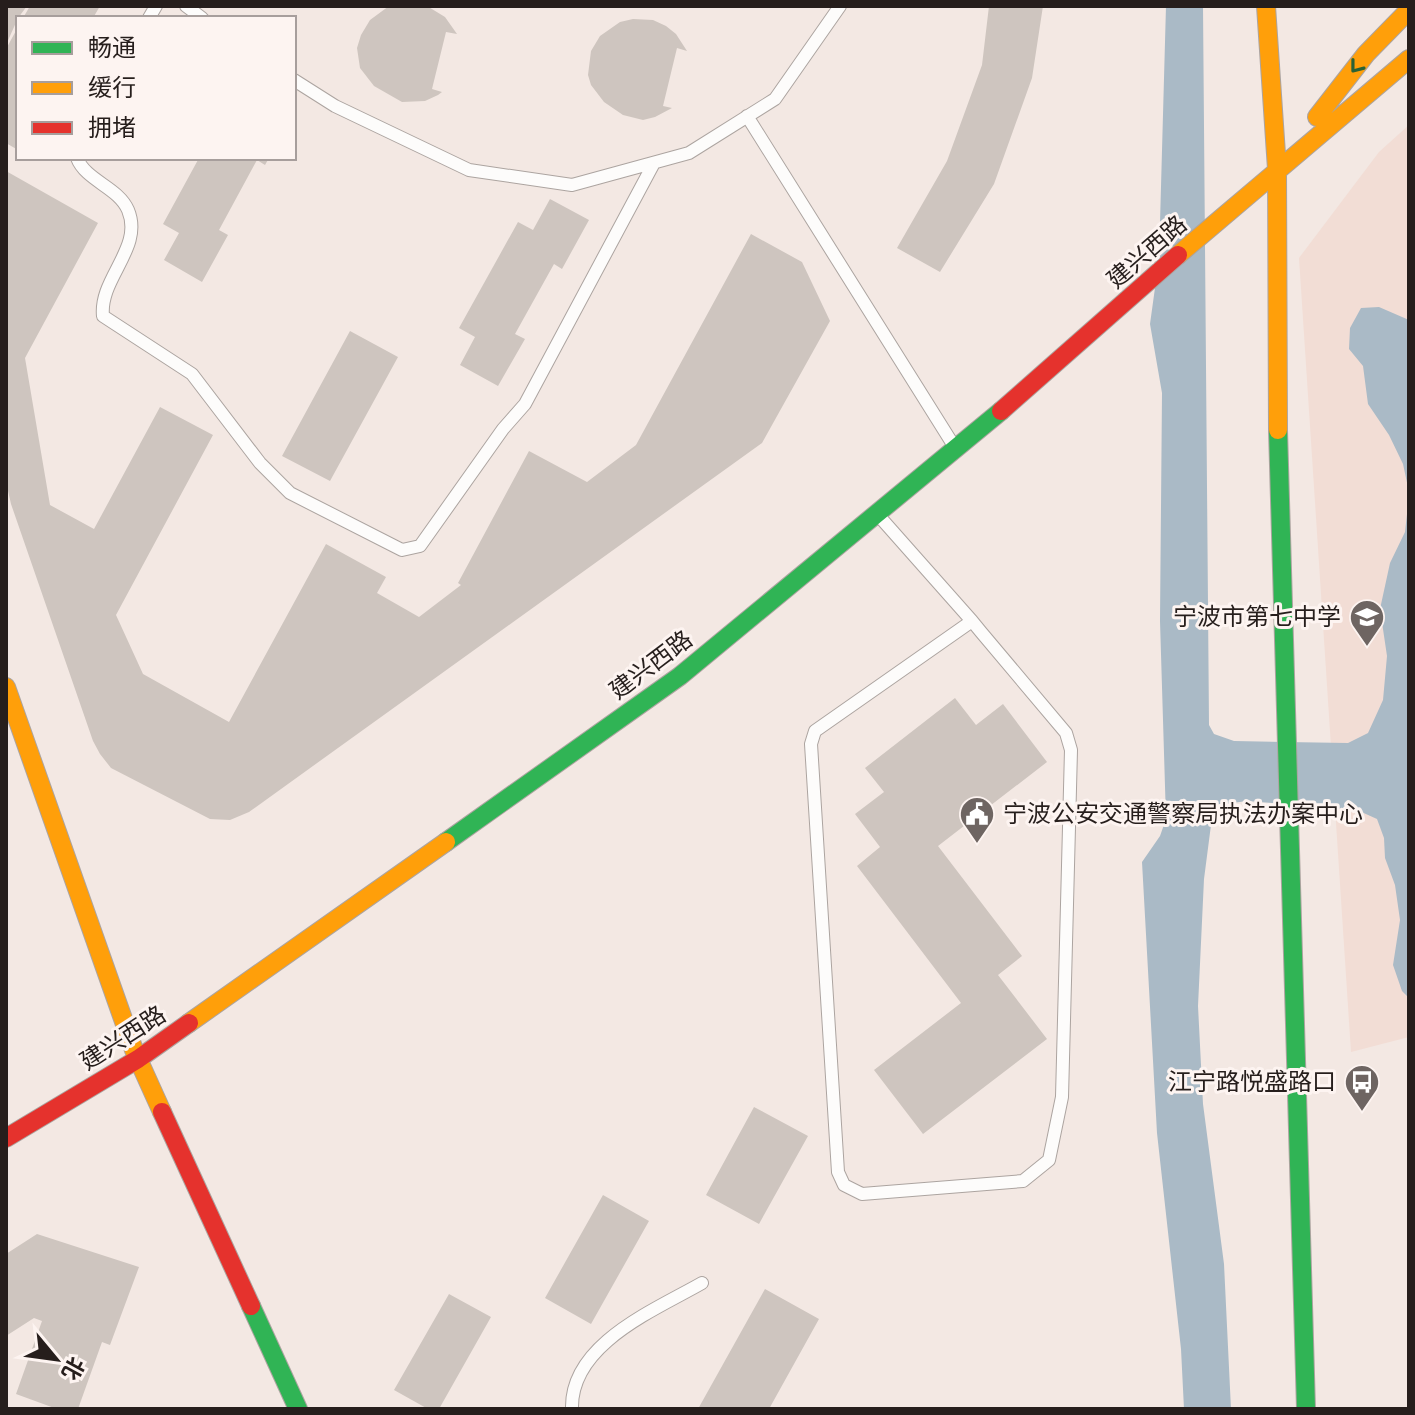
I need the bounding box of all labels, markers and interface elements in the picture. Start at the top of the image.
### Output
legend [16,16,296,160]
text: 畅通 [88,33,136,63]
one-way arrow [1351,58,1366,72]
text: 缓行 [88,73,136,103]
text: 拥堵 [88,113,136,143]
street label: 建兴西路 [1101,209,1193,295]
school or university icon: 宁波市第七中学 [1348,598,1386,648]
place label: 宁波市第七中学 [1173,602,1341,632]
street label: 建兴西路 [604,624,698,706]
public building icon: 宁波公安交通警察局执法办案中心 [958,795,996,845]
place label: 宁波公安交通警察局执法办案中心 [1003,799,1363,829]
street label: 建兴西路 [75,999,171,1077]
bus stop icon: 江宁路悦盛路口 [1343,1063,1381,1113]
place label: 江宁路悦盛路口 [1168,1067,1336,1097]
north arrow [16,1319,96,1399]
text: 北 [56,1352,90,1385]

